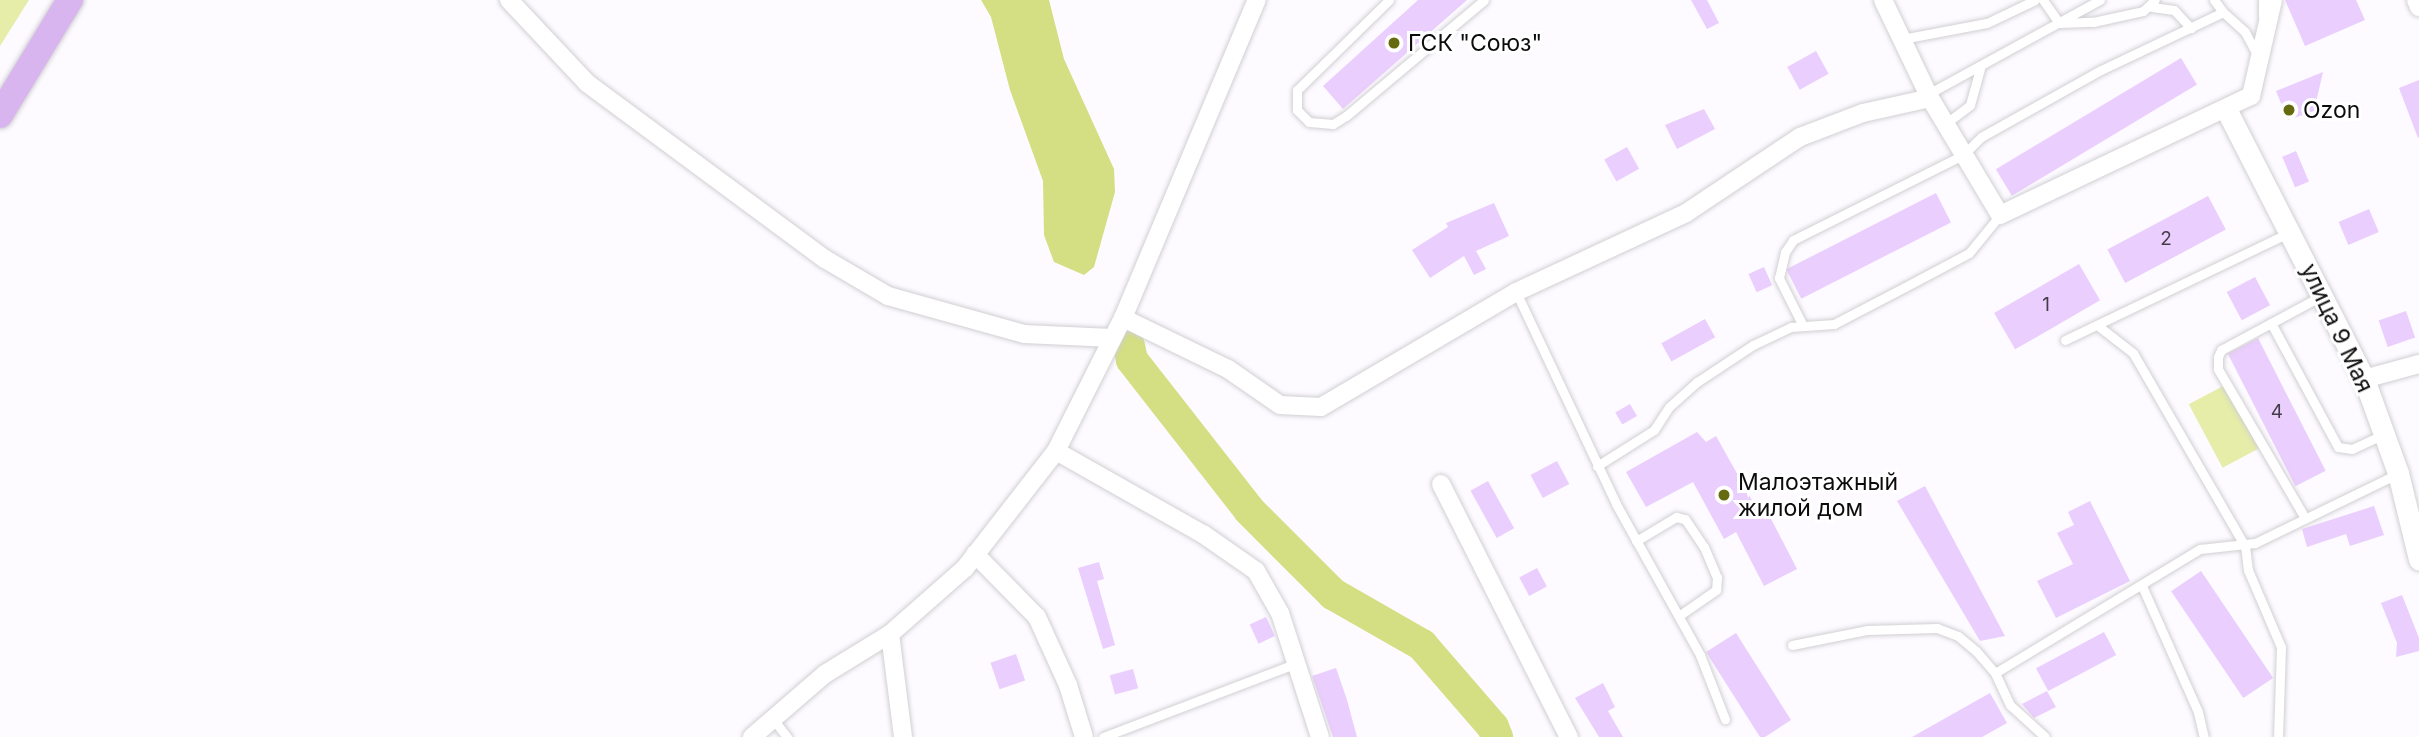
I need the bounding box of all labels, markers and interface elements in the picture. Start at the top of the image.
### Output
place label: ГСК "Союз" [1408,29,1542,57]
marker: ГСК "Союз" [1386,35,1402,51]
place label: Ozon [2303,96,2360,124]
marker: Ozon [2281,102,2297,118]
house number: 2 [2160,228,2172,250]
street label: улица 9 Мая [2295,259,2379,397]
house number: 1 [2042,294,2050,316]
house number: 4 [2271,401,2283,423]
place label: Малоэтажный жилой дом [1738,468,1898,522]
marker: Малоэтажный жилой дом [1716,487,1732,503]

